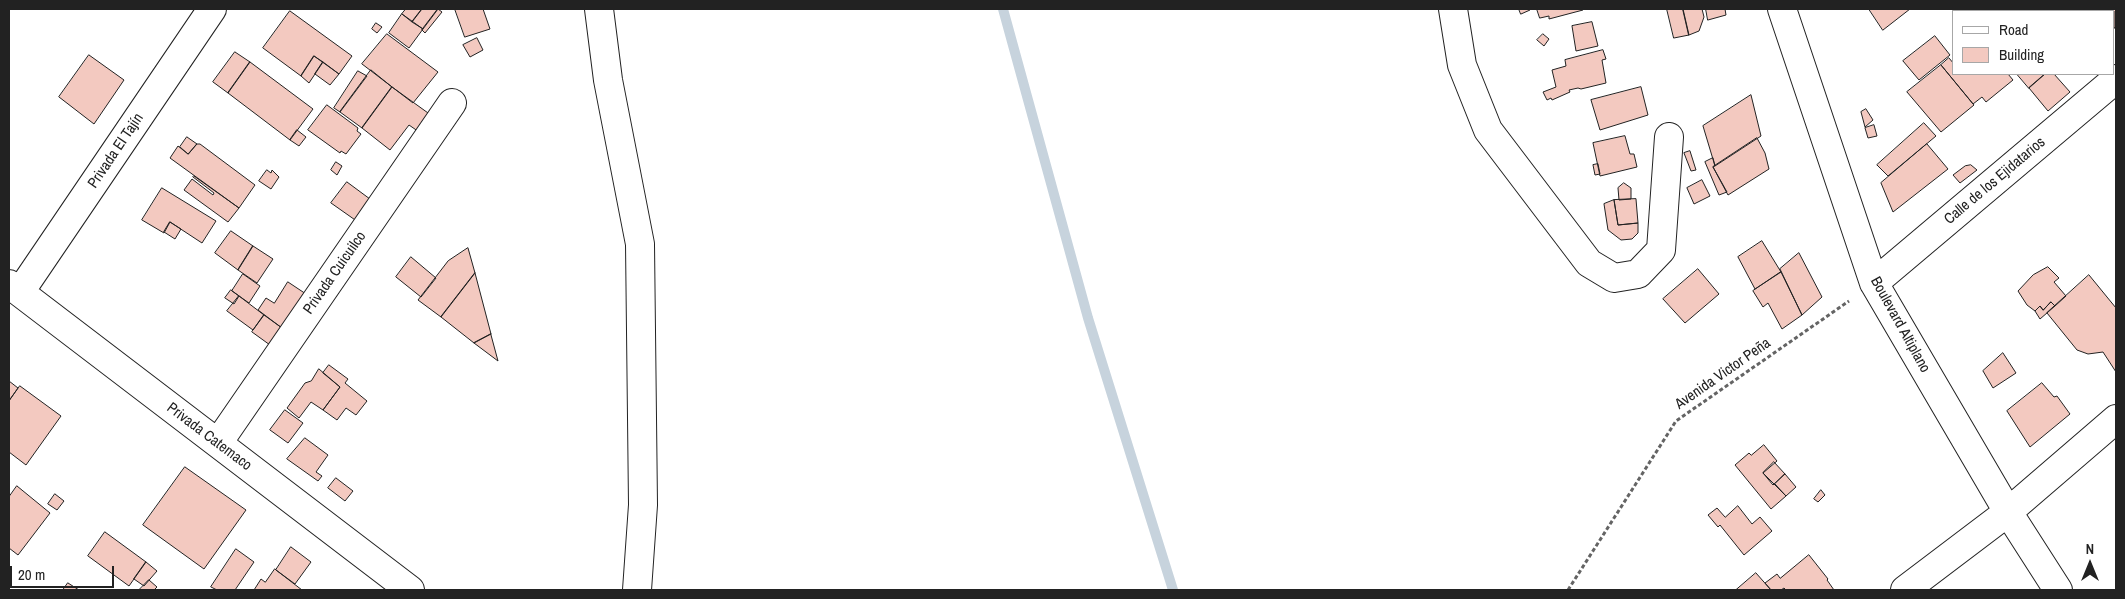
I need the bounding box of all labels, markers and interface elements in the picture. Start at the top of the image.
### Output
legend [1952,10,2115,75]
text: Road [1999,19,2028,40]
text: Building [1999,44,2044,65]
street label: Privada El Tajín [84,110,148,192]
street label: Calle de los Ejidatarios [1941,133,2049,229]
street label: Privada Cuicuilco [300,228,370,318]
street label: Boulevard Altiplano [1866,274,1934,376]
street label: Avenida Victor Peña [1672,334,1774,414]
street label: Privada Catemaco [163,399,255,475]
north arrow [2065,539,2115,589]
text: N [2086,540,2094,558]
scale bar [12,556,116,588]
text: 20 m [18,564,45,585]

